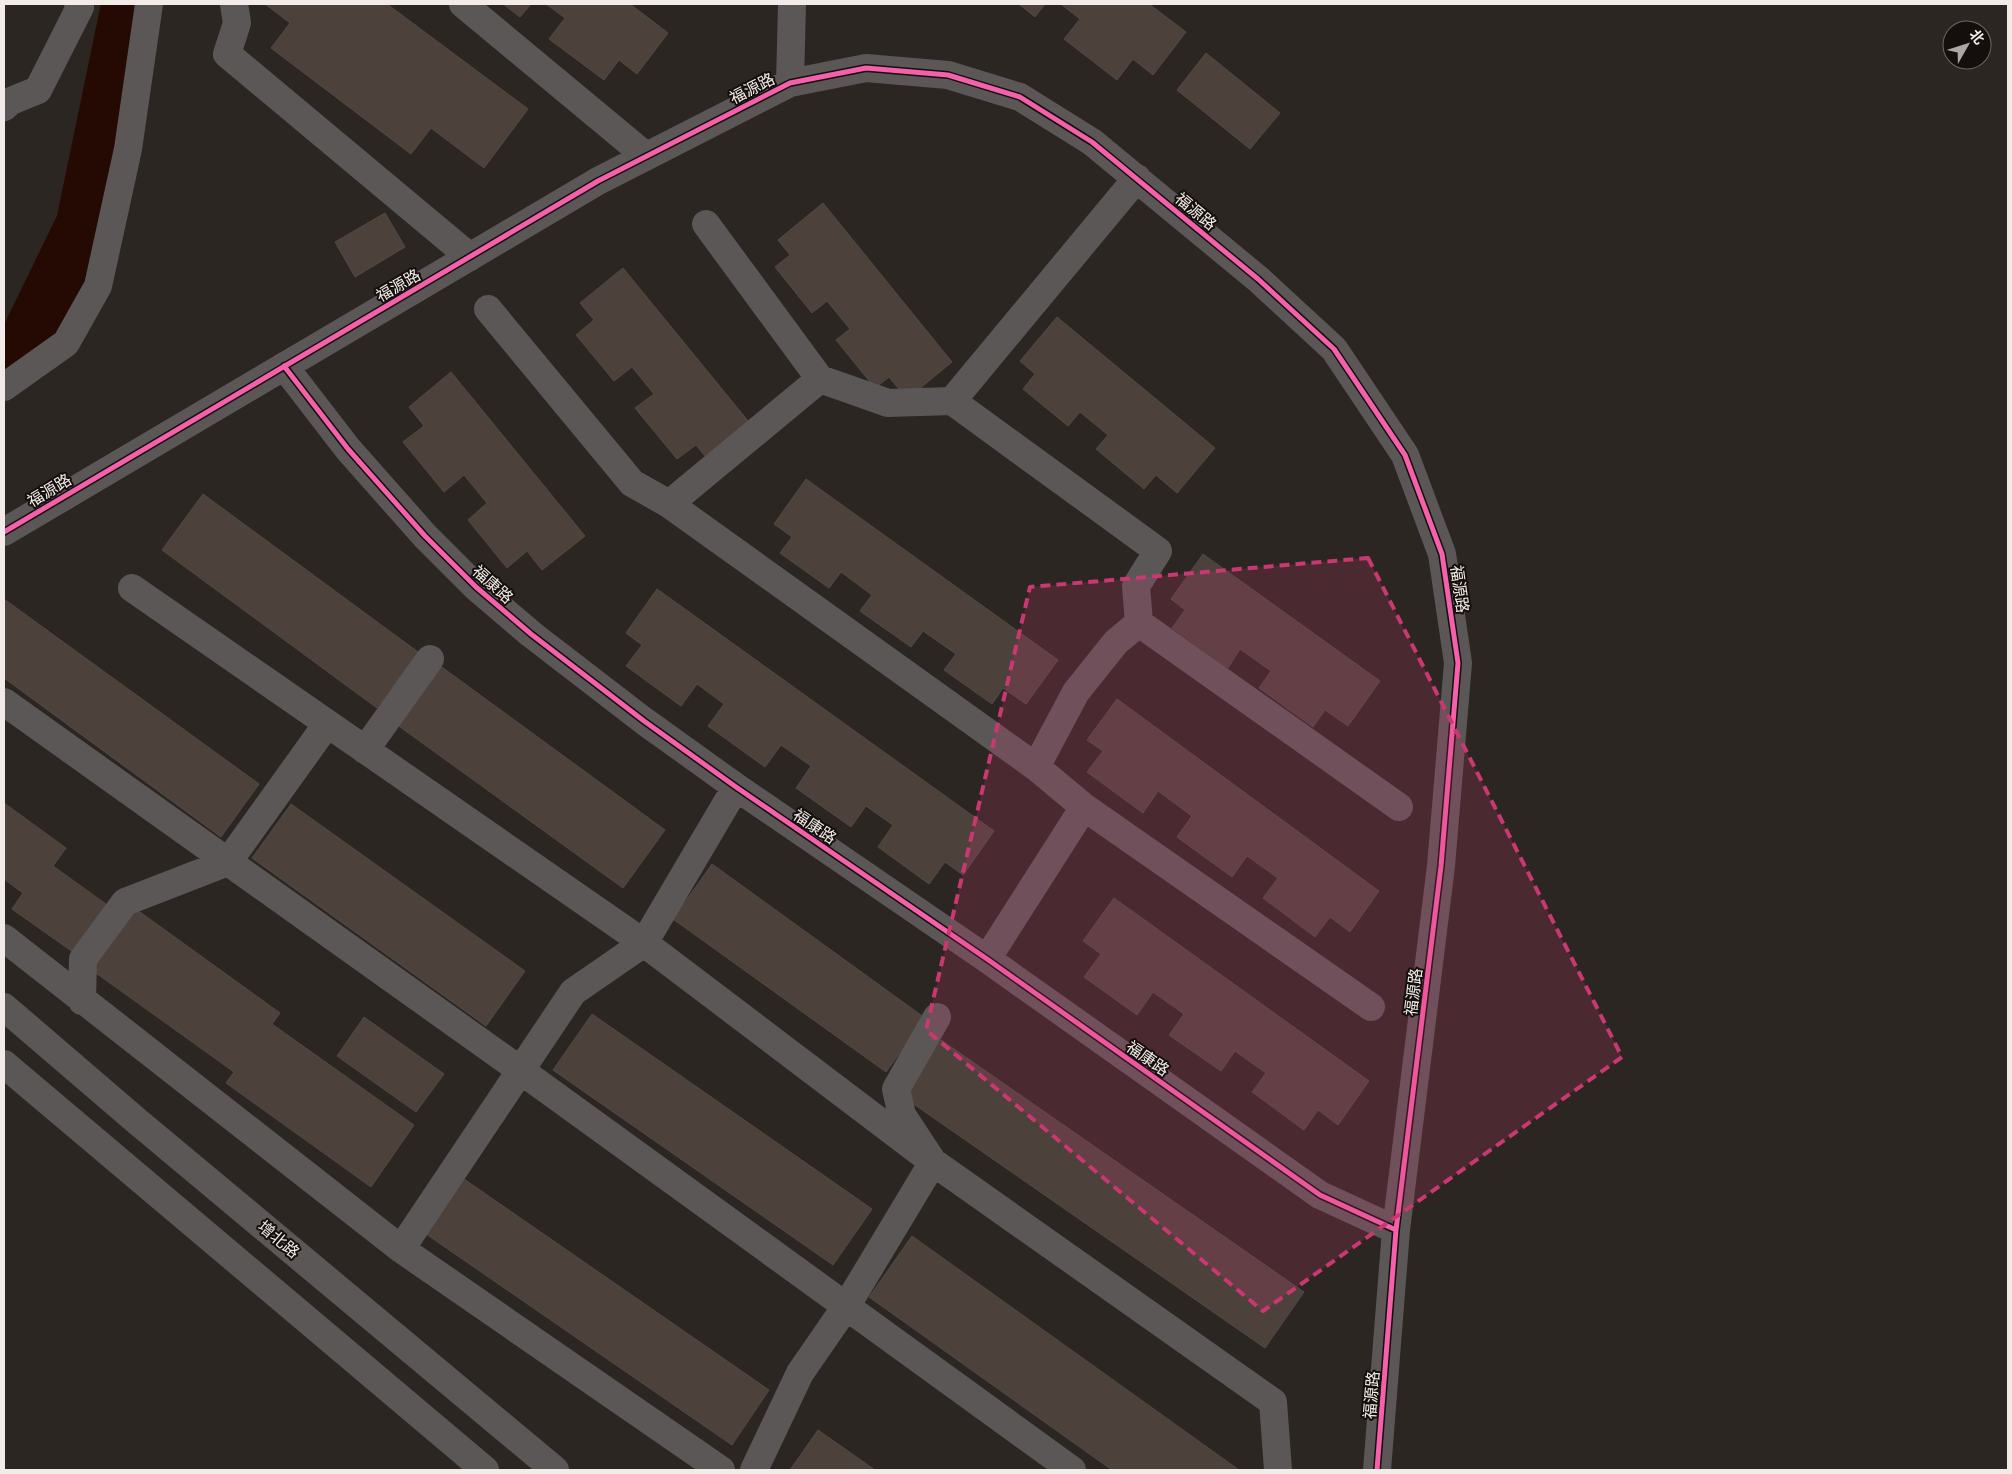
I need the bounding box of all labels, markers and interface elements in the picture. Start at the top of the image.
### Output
north arrow [1942,20,1992,70]
text: 北 [1966,26,1989,48]
street label: 福源路 [726,68,778,108]
street label: 福源路 [1171,188,1221,234]
street label: 福源路 [372,264,424,306]
street label: 福源路 [23,469,75,511]
street label: 福康路 [468,561,518,607]
street label: 福源路 [1447,564,1473,614]
street label: 福康路 [790,804,840,848]
street label: 福源路 [1400,967,1426,1017]
street label: 福康路 [1123,1036,1173,1080]
street label: 增北路 [254,1216,304,1262]
street label: 福源路 [1359,1370,1383,1420]

